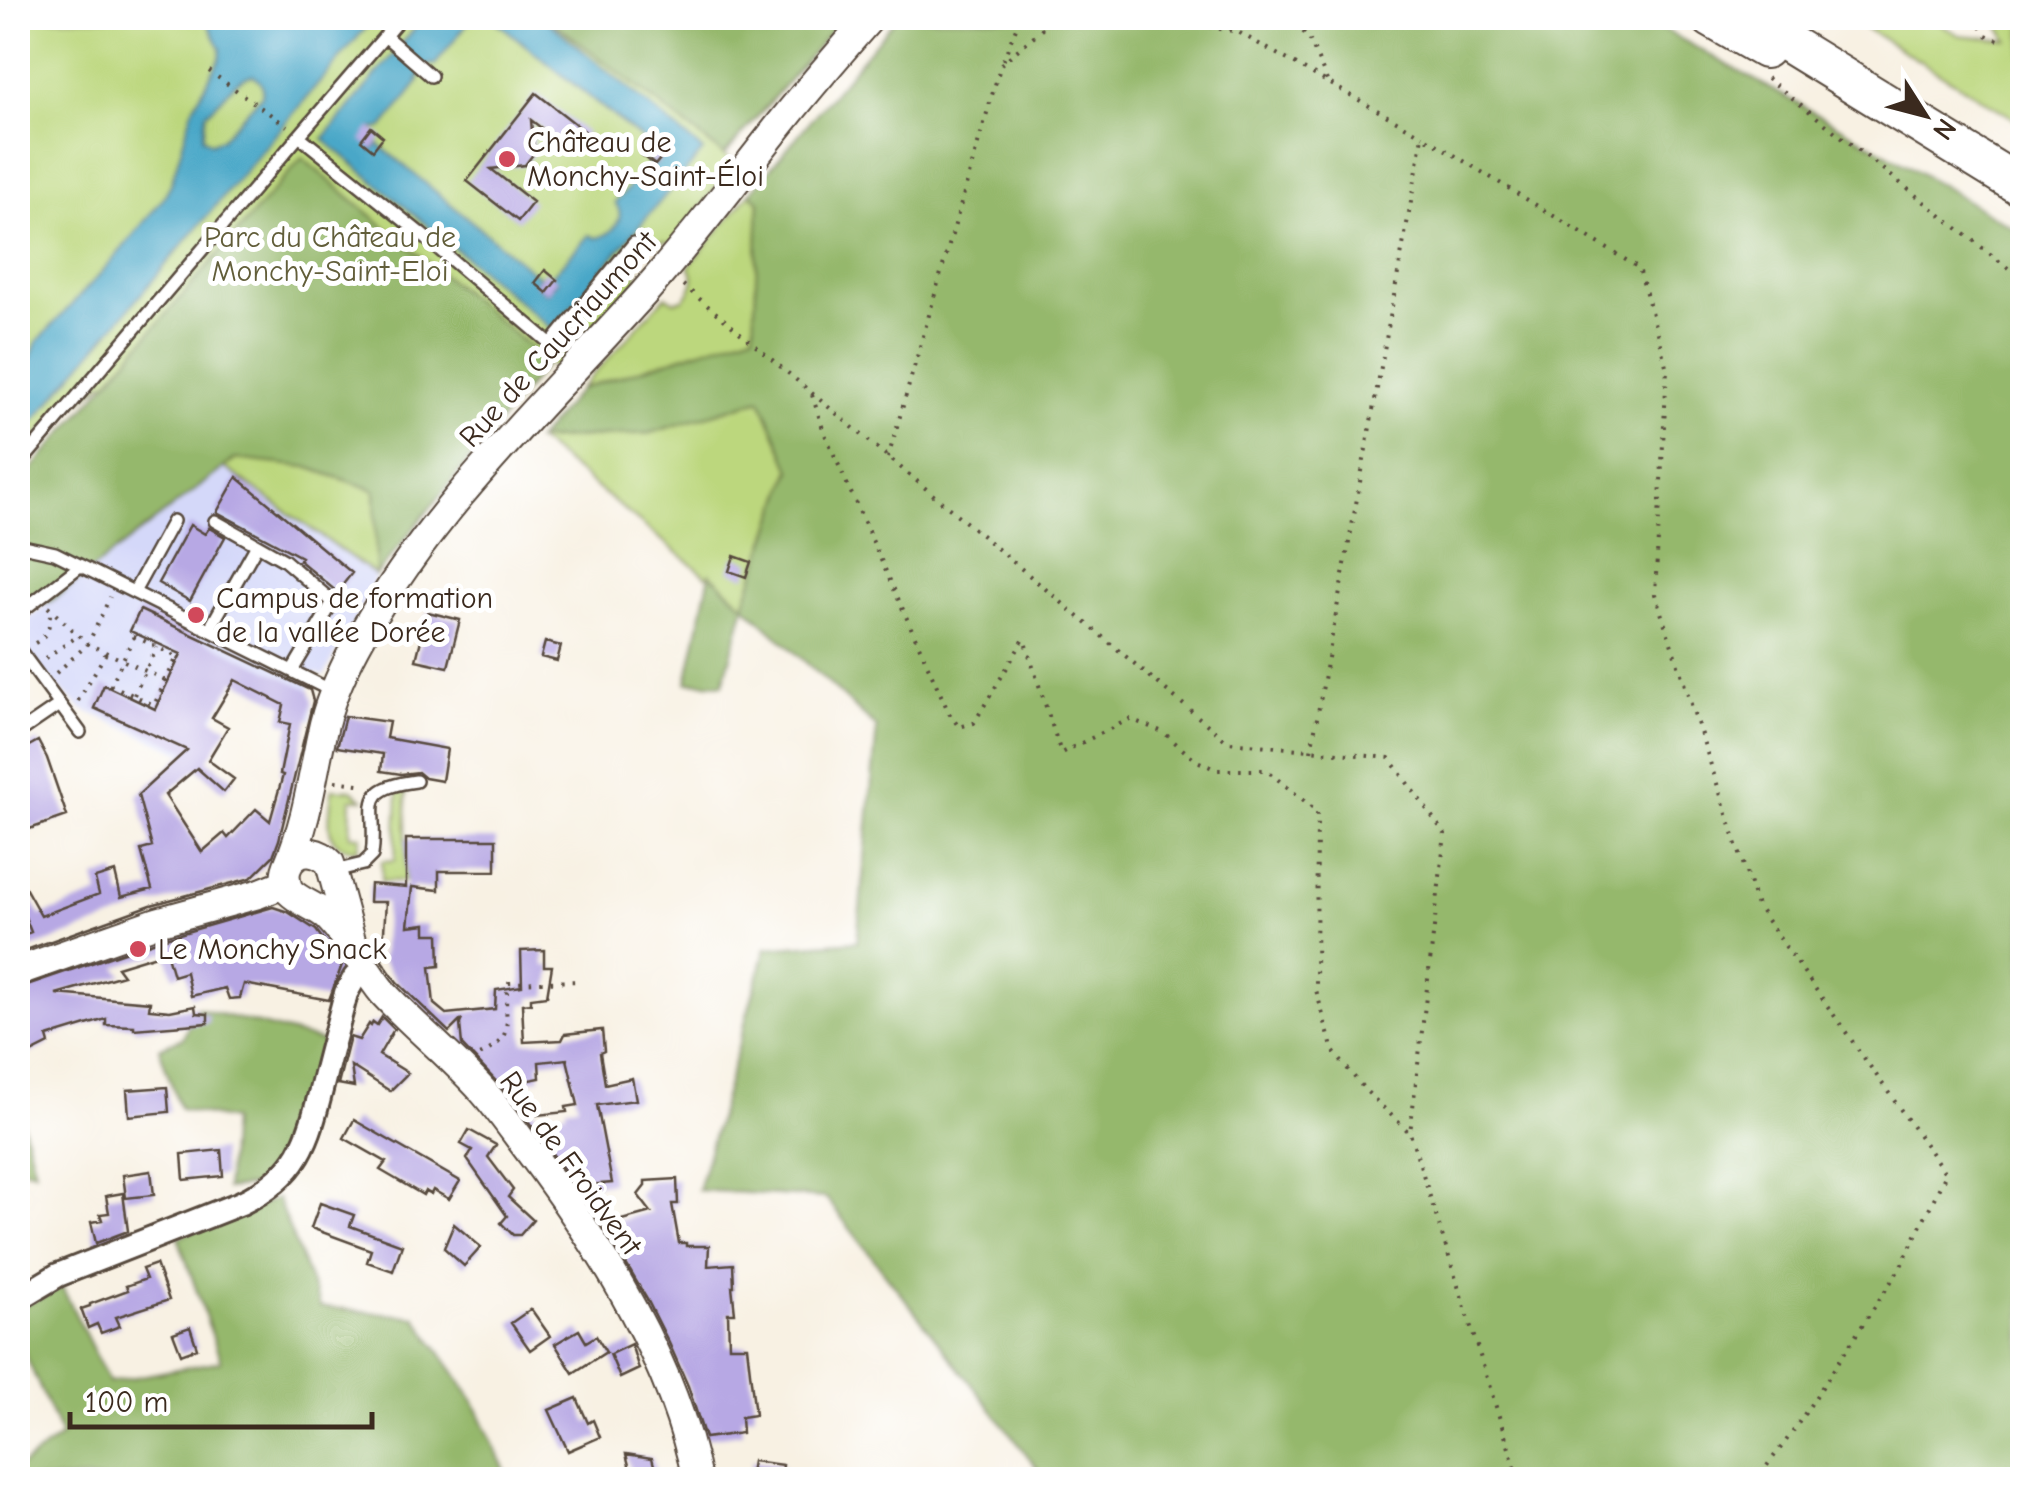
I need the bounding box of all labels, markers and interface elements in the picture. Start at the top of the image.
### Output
north arrow [1875,65,1975,165]
text: N [1926,112,1963,146]
place label: Château de Monchy-Saint-Éloi [527,125,764,194]
marker: Château de Monchy-Saint-Éloi [496,148,518,170]
park label: Parc du Château de Monchy-Saint-Eloi [204,220,456,289]
street label: Rue de Caucriaumont [452,223,665,454]
place label: Campus de formation de la vallée Dorée [216,581,493,650]
marker: Campus de formation de la vallée Dorée [185,604,207,626]
place label: Le Monchy Snack [158,932,387,967]
marker: Le Monchy Snack [127,938,149,960]
street label: Rue de Froidvent [492,1065,650,1263]
scale bar [70,1367,372,1429]
text: 100 m [85,1385,168,1420]

